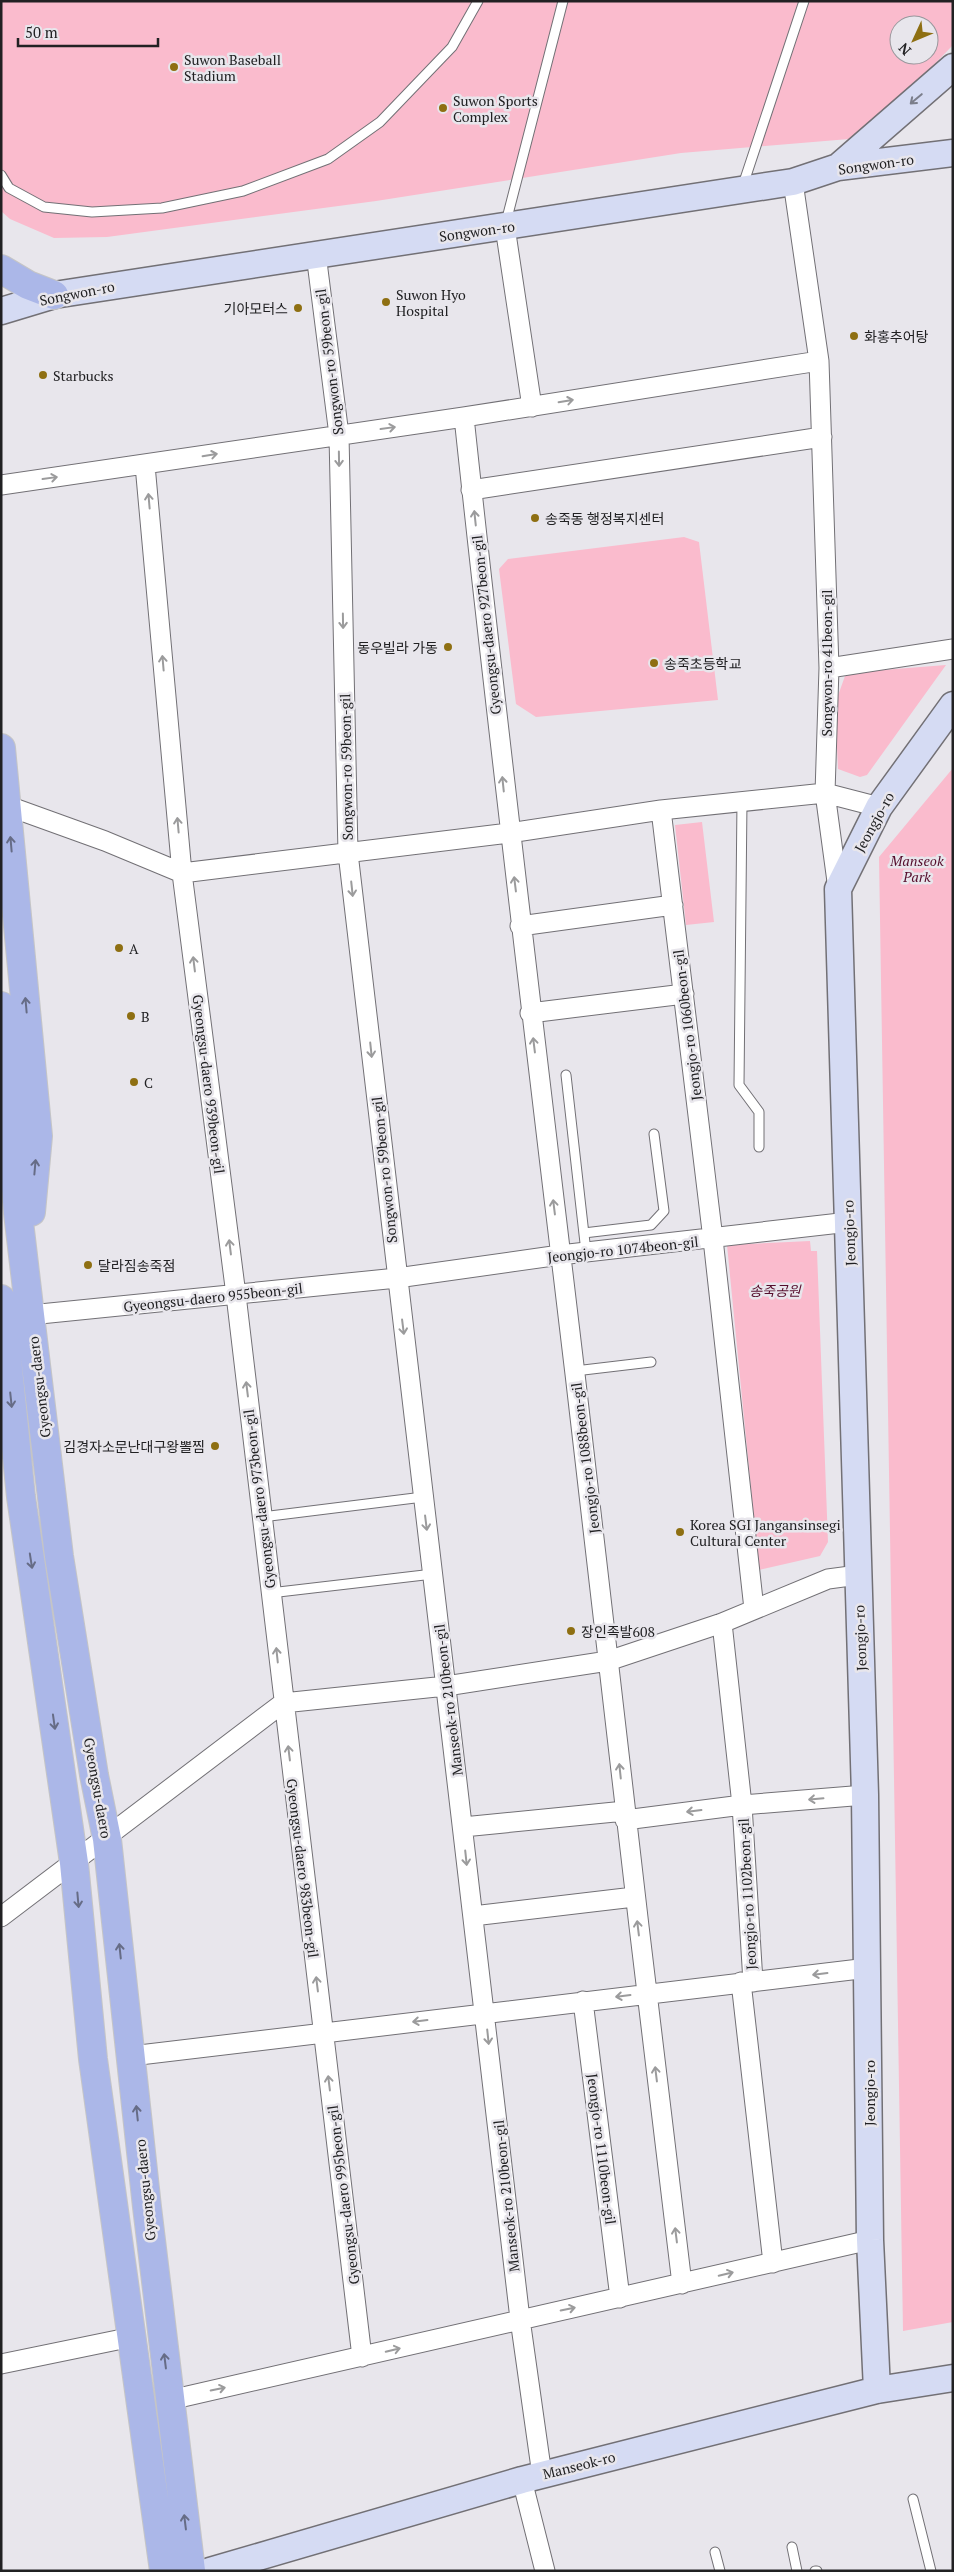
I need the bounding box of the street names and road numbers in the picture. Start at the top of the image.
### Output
street label: Songwon-ro [837,149,915,179]
street label: Songwon-ro [438,216,516,246]
street label: Songwon-ro [38,276,116,310]
street label: Songwon-ro 59beon-gil [311,288,347,436]
street label: Gyeongsu-daero 927beon-gil [467,534,505,716]
street label: Songwon-ro 41beon-gil [817,590,836,736]
street label: Songwon-ro 59beon-gil [335,693,357,841]
street label: Jeongjo-ro [850,788,898,856]
street label: Jeongjo-ro 1060beon-gil [668,949,706,1101]
street label: Gyeongsu-daero 939beon-gil [189,993,229,1175]
street label: Songwon-ro 59beon-gil [367,1096,401,1244]
street label: Jeongjo-ro [838,1199,860,1266]
street label: Jeongjo-ro 1074beon-gil [547,1232,699,1266]
street label: Gyeongsu-daero 955beon-gil [122,1278,304,1316]
street label: Gyeongsu-daero [23,1335,55,1439]
street label: Jeongjo-ro 1088beon-gil [566,1382,604,1534]
street label: Gyeongsu-daero 973beon-gil [239,1408,279,1590]
street label: Jeongjo-ro [849,1604,871,1671]
street label: Manseok-ro 210beon-gil [429,1623,467,1777]
street label: Gyeongsu-daero [80,1736,116,1840]
street label: Gyeongsu-daero 983beon-gil [283,1777,323,1959]
street label: Jeongjo-ro 1102beon-gil [734,1818,760,1970]
street label: Jeongjo-ro [860,2060,879,2126]
street label: Jeongjo-ro 1110beon-gil [583,2073,621,2225]
street label: Gyeongsu-daero 995beon-gil [323,2104,363,2286]
street label: Manseok-ro 210beon-gil [489,2119,523,2273]
street label: Gyeongsu-daero [130,2138,160,2242]
street label: Manseok-ro [541,2447,618,2483]

